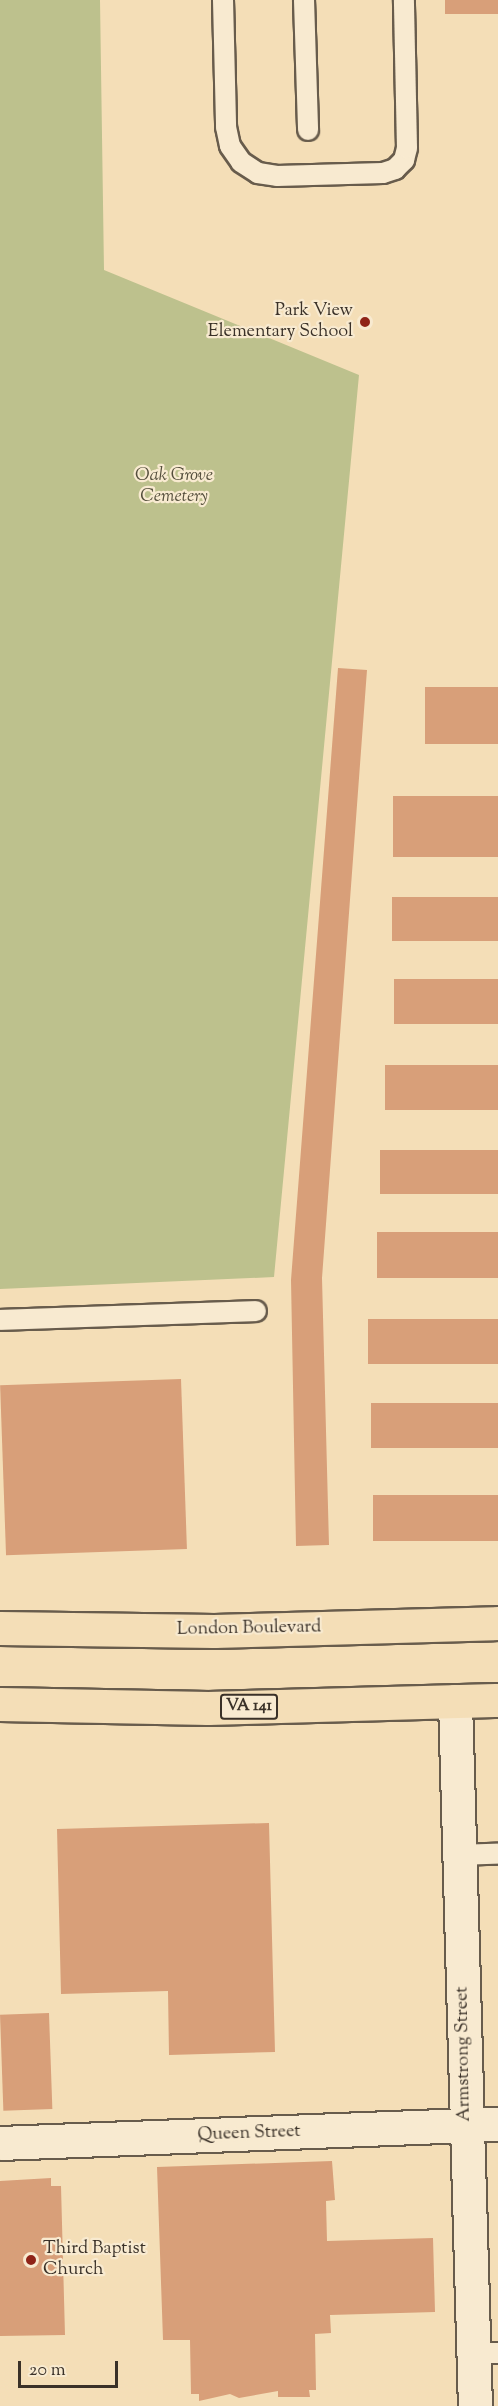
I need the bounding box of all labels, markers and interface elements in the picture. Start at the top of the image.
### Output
place label: Park View Elementary School [208,301,353,344]
marker: Park View Elementary School [358,315,372,329]
park label: Oak Grove Cemetery [135,466,213,508]
street label: London Boulevard [177,1617,321,1641]
road number: VA 141 [219,1694,279,1720]
street label: Armstrong Street [452,1986,476,2122]
street label: Queen Street [197,2121,301,2147]
place label: Third Baptist Church [43,2239,146,2282]
marker: Third Baptist Church [24,2253,38,2267]
scale bar [21,2349,122,2387]
text: 20 m [29,2358,66,2384]

